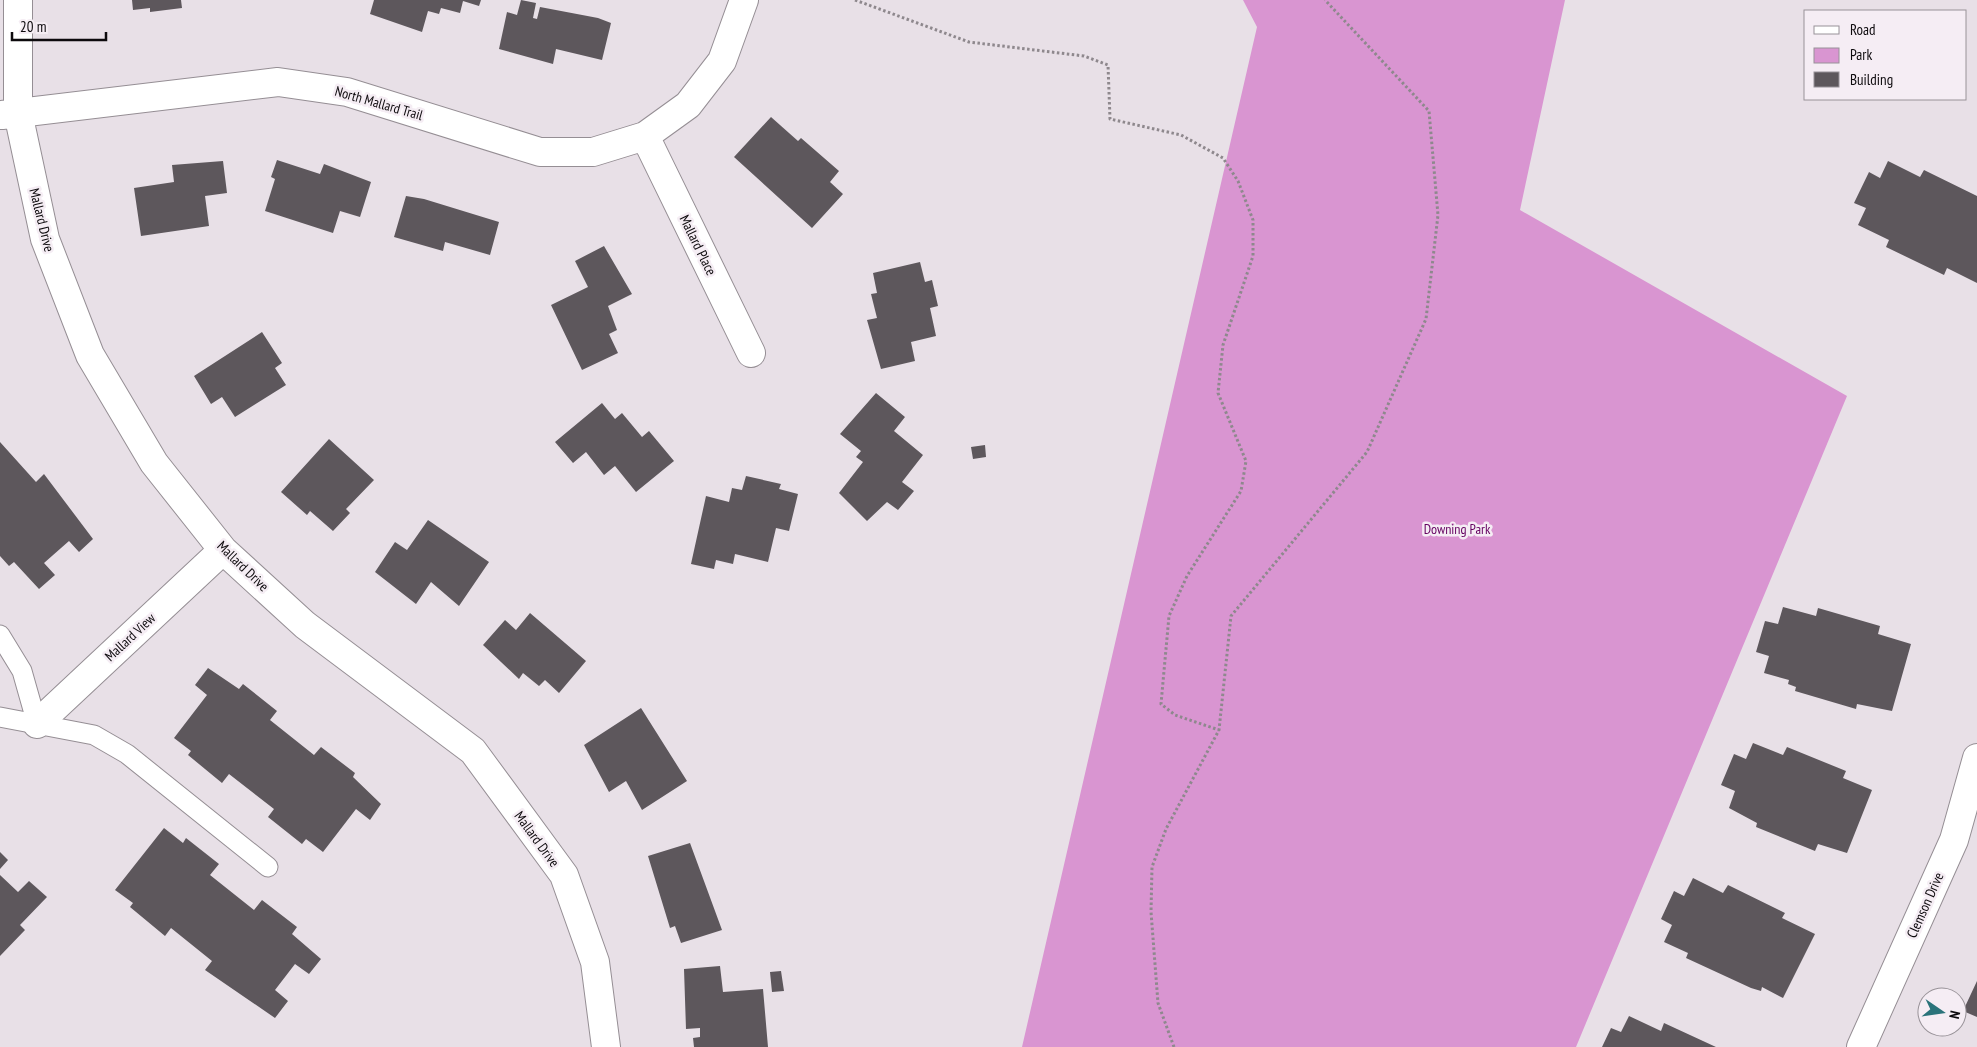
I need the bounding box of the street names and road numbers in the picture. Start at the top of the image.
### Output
street label: North Mallard Trail [333,82,426,124]
street label: Mallard Drive [25,186,59,254]
street label: Mallard Place [676,212,720,278]
street label: Mallard Drive [213,537,273,595]
street label: Mallard View [101,609,160,665]
street label: Mallard Drive [511,807,563,871]
street label: Clemson Drive [1903,869,1948,941]

